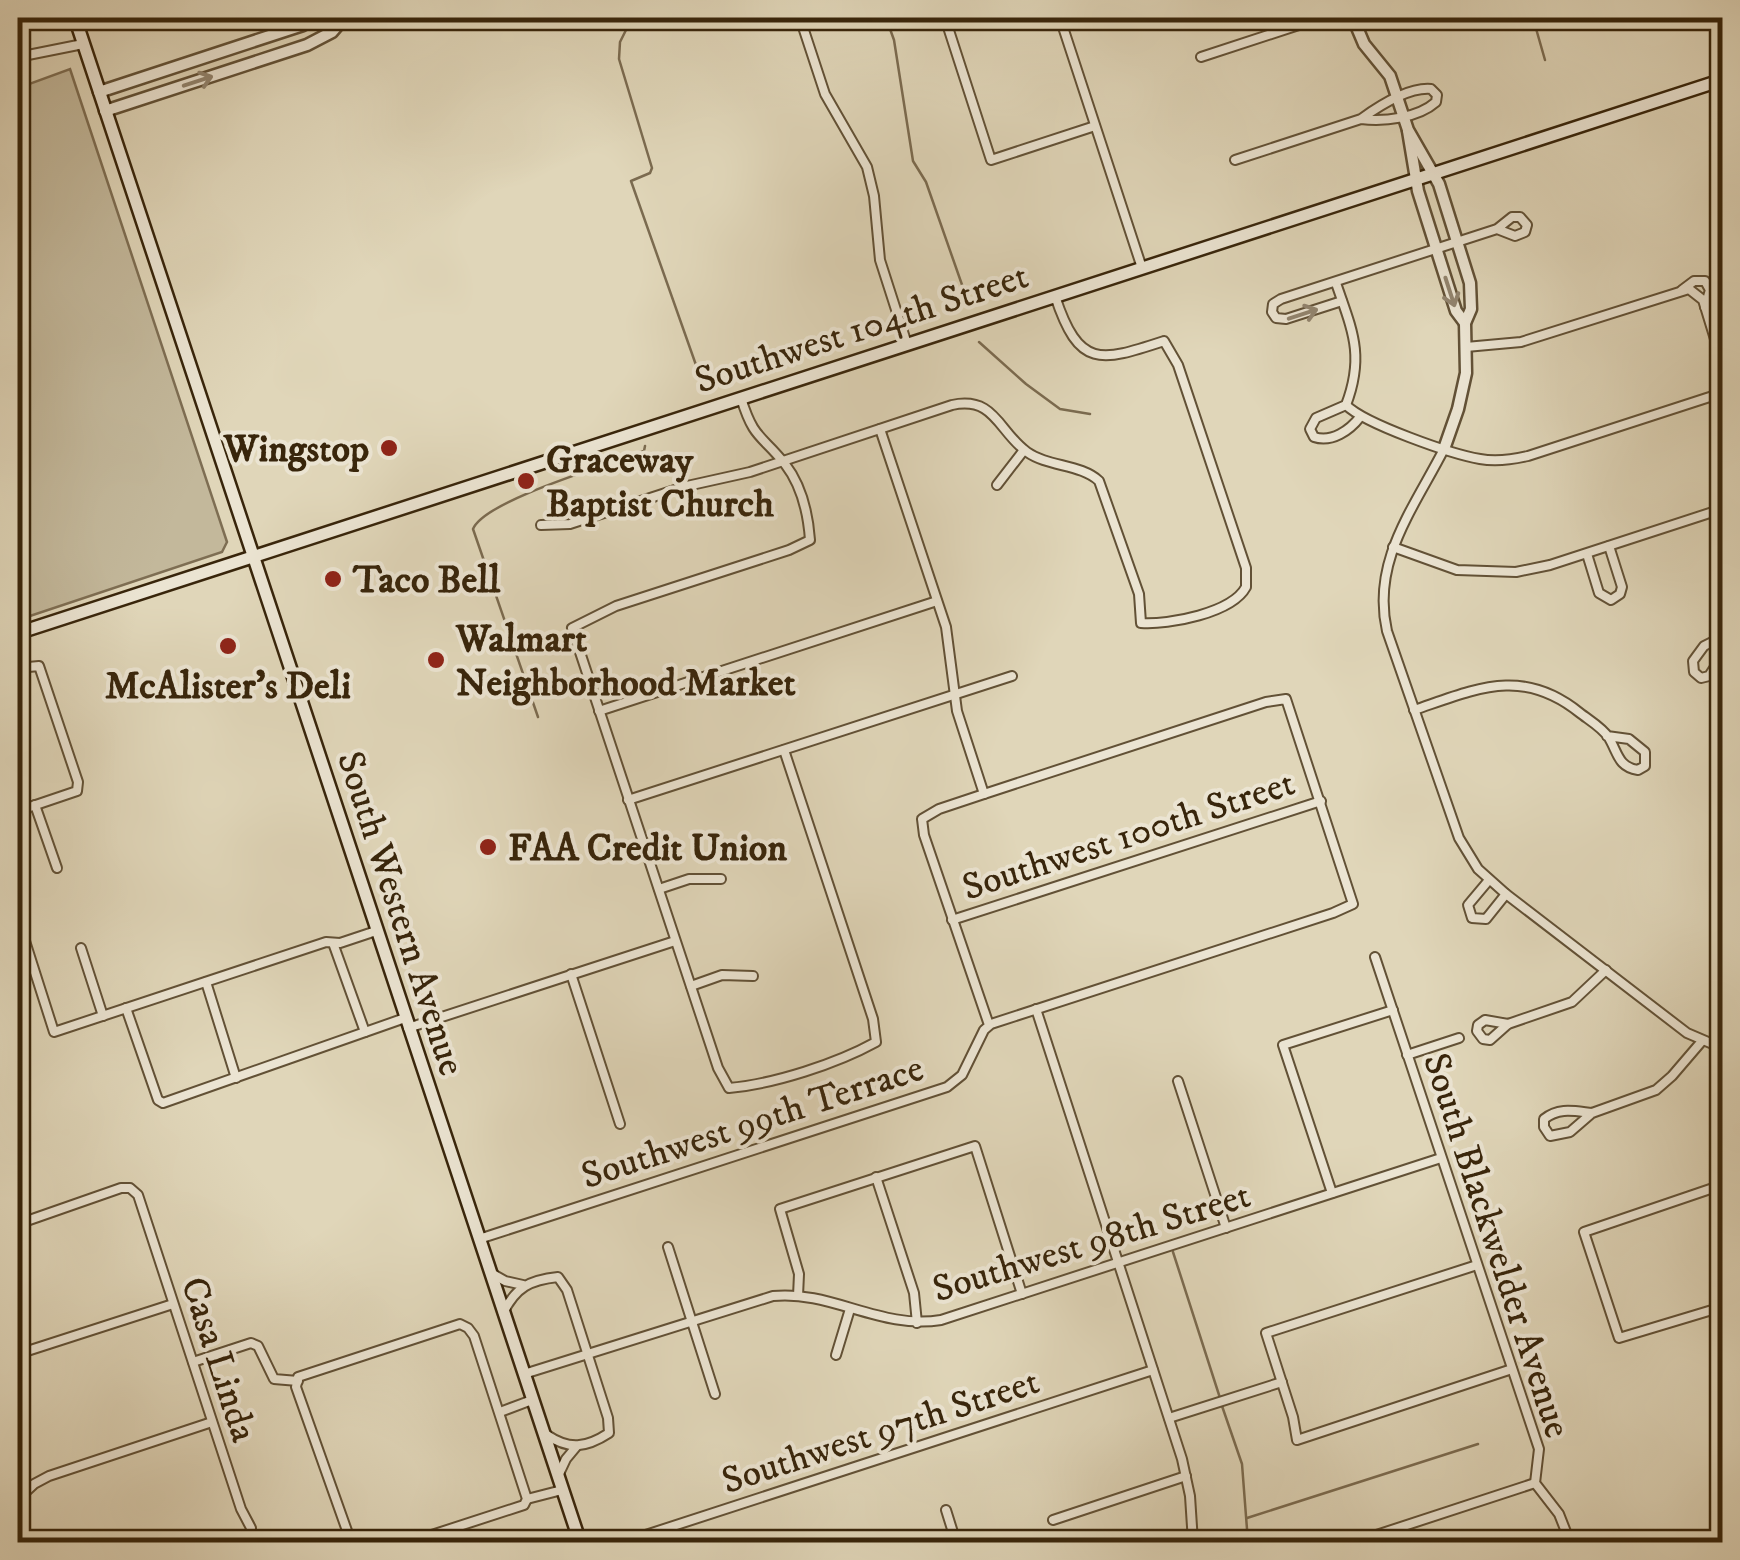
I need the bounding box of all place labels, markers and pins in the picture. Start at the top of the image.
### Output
place label: Wingstop [223,426,369,474]
marker: Wingstop [378,437,400,459]
place label: Graceway Baptist Church [546,437,774,529]
marker: Graceway Baptist Church [515,470,537,492]
place label: Taco Bell [352,557,501,605]
marker: Taco Bell [322,568,344,590]
place label: Walmart Neighborhood Market [455,616,796,708]
marker: McAlister's Deli [217,635,239,657]
marker: Walmart Neighborhood Market [425,649,447,671]
place label: McAlister's Deli [105,663,351,711]
place label: FAA Credit Union [508,825,787,873]
marker: FAA Credit Union [477,836,499,858]

